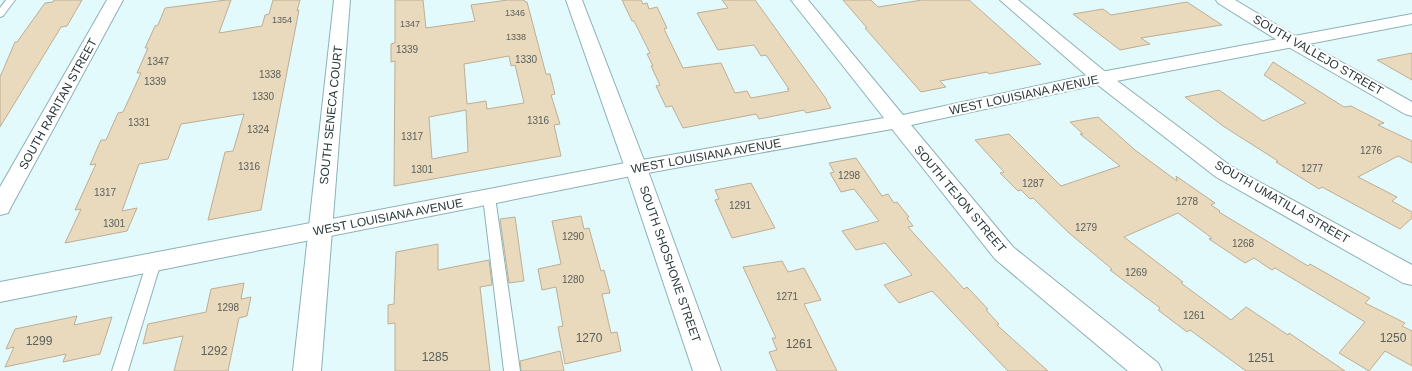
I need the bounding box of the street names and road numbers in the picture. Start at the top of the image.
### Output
street label: SOUTH VALLEJO STREET [1250,12,1386,98]
street label: SOUTH RARITAN STREET [16,35,100,172]
street label: SOUTH SENECA COURT [317,44,345,185]
street label: WEST LOUISIANA AVENUE [948,72,1100,118]
street label: WEST LOUISIANA AVENUE [630,136,782,176]
street label: SOUTH TEJON STREET [911,143,1009,256]
street label: SOUTH UMATILLA STREET [1212,158,1352,247]
street label: SOUTH SHOSHONE STREET [637,184,704,345]
street label: WEST LOUISIANA AVENUE [312,196,464,238]

